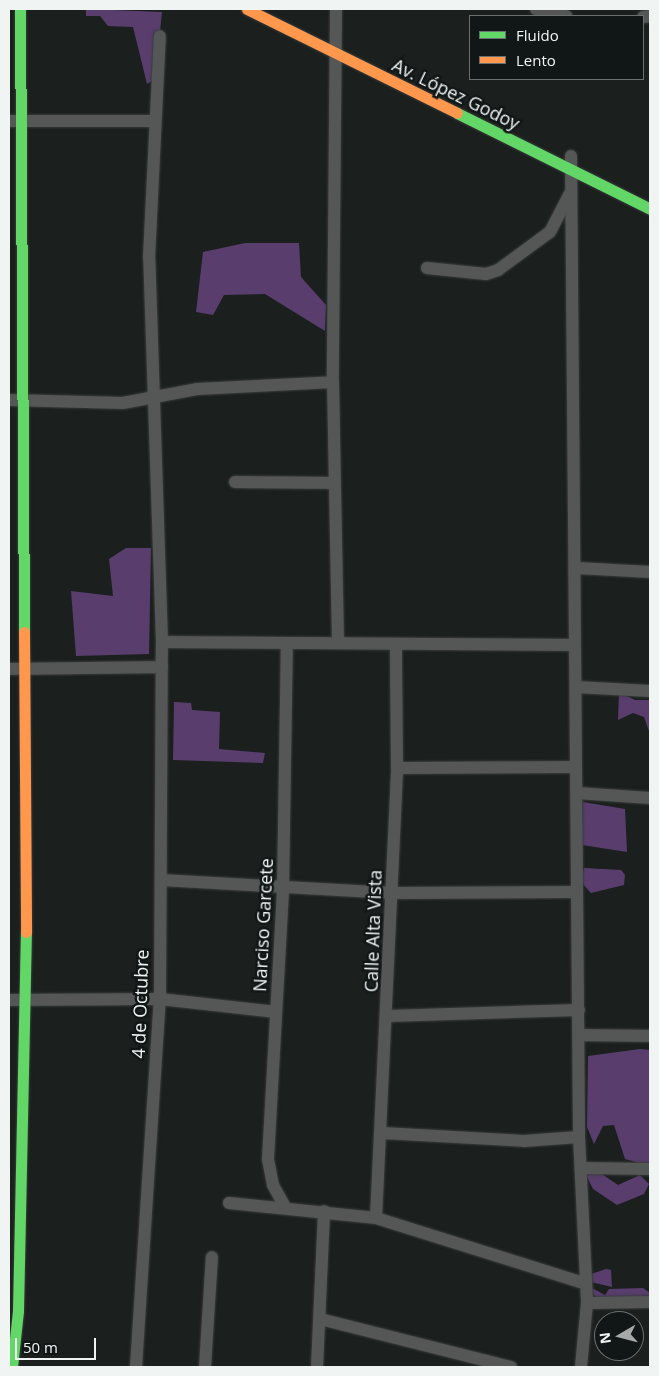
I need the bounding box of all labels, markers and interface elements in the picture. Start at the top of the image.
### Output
legend [469,15,644,80]
text: Fluido [516,25,559,45]
text: Lento [516,50,556,70]
street label: Av. López Godoy [389,54,523,134]
street label: Narciso Garcete [249,858,277,992]
street label: Calle Alta Vista [360,869,386,993]
street label: 4 de Octubre [127,949,153,1059]
north arrow [594,1311,644,1361]
scale bar [18,1328,99,1360]
text: N [594,1331,615,1345]
text: 50 m [23,1337,58,1357]

